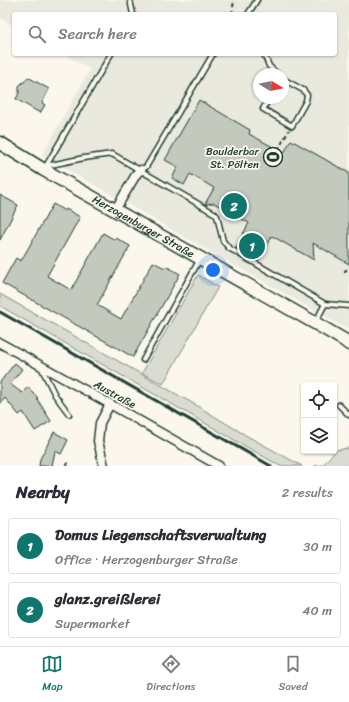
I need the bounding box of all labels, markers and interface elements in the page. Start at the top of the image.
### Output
search box [12,12,337,56]
text: Search here [58,21,137,47]
icon: search [26,23,48,45]
north arrow [253,68,289,104]
place label: Boulderbar St. Pölten [206,142,260,174]
sports icon: Boulderbar St. Pölten [262,146,284,168]
street label: Herzogenburger Straße [89,190,198,263]
pin: 2 [221,191,247,221]
pin: 1 [239,231,265,261]
your location [203,260,223,280]
street label: Austraße [89,375,140,414]
map controls [301,382,337,454]
button: locate [301,382,337,418]
button: layers [301,418,337,454]
text: Nearby [16,477,70,507]
text: 2 results [282,481,333,504]
text: Domus Liegenschaftsverwaltung [55,522,267,548]
text: 1 [27,535,33,558]
text: 30 m [303,535,332,558]
text: Office · Herzogenburger Straße [55,548,238,571]
text: glanz.greißlerei [55,586,160,612]
text: 2 [26,599,34,622]
text: 40 m [302,599,332,622]
text: Supermarket [55,612,130,635]
tab: Map [41,653,63,696]
tab: Directions [146,653,196,696]
tab: Saved [279,653,308,696]

